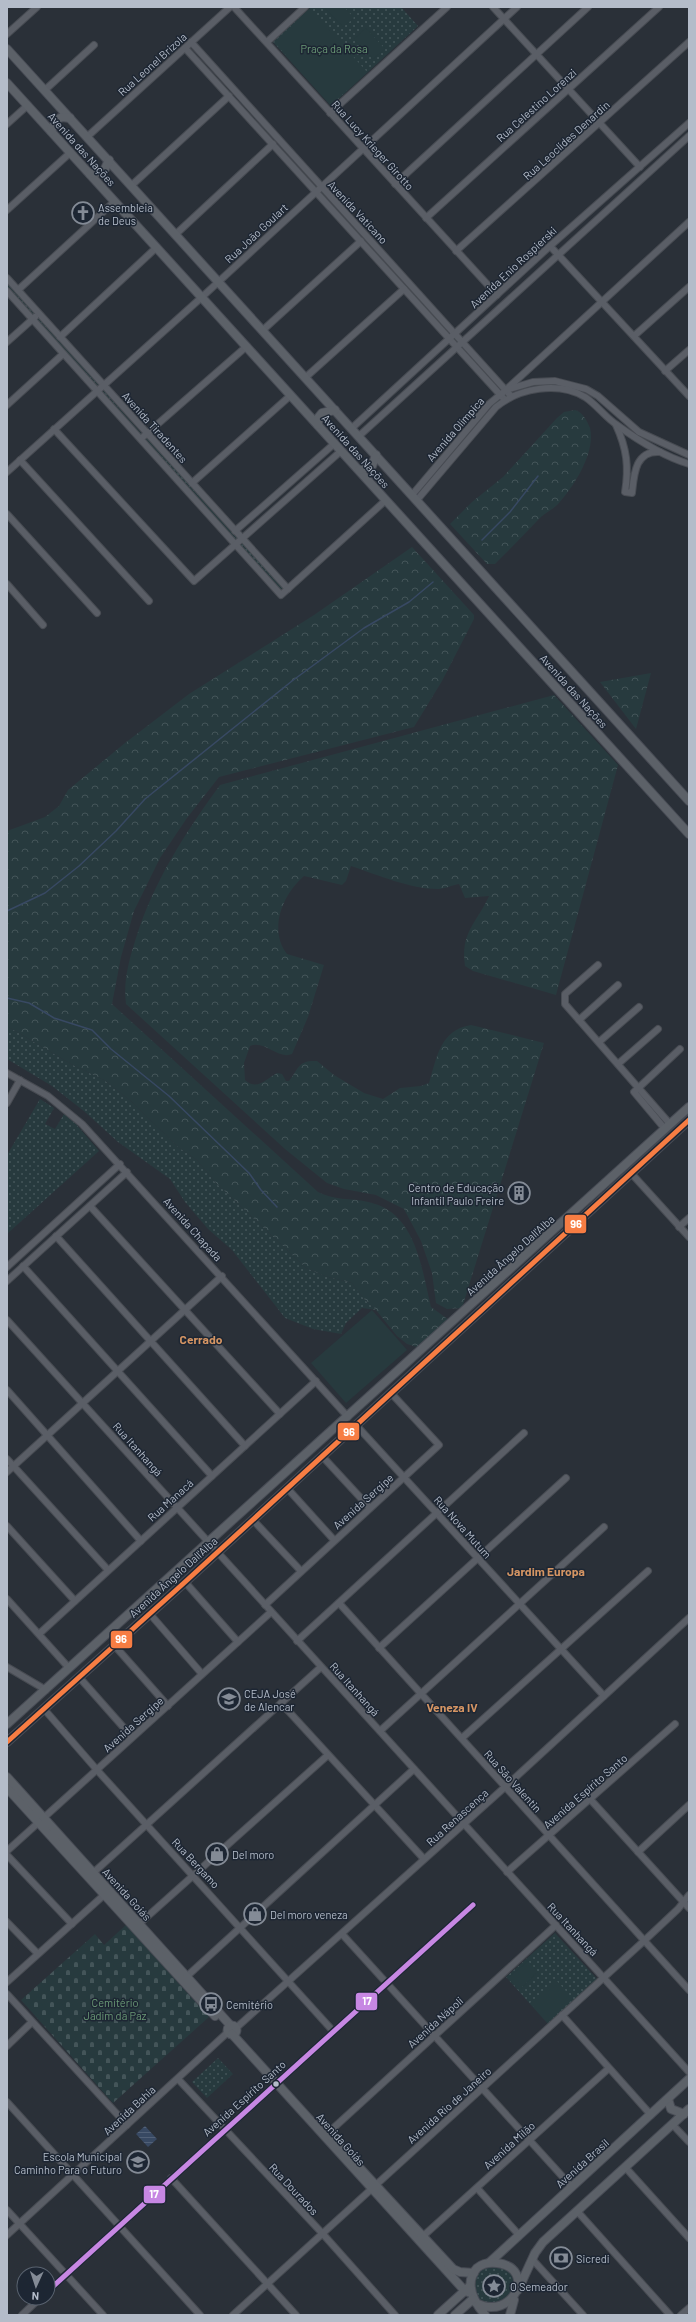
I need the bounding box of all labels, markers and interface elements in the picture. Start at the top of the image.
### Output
street label: Rua Leonel Brizola [115,30,189,98]
park label: Praça da Rosa [300,42,368,55]
street label: Rua Celestino Lorenzi [493,66,579,144]
street label: Rua Lucy Krieger Girotto [329,97,417,193]
street label: Rua Leoclides Denardin [520,98,612,182]
street label: Avenida das Nações [46,109,118,189]
street label: Avenida Vaticano [326,178,390,246]
church icon: Assembleia de Deus [70,200,96,226]
street label: Rua João Goulart [222,200,290,266]
place label: Assembleia de Deus [98,201,153,227]
street label: Avenida Enio Rospierski [467,223,559,311]
street label: Avenida Tiradentes [120,389,190,465]
street label: Avenida Olímpica [424,394,486,464]
street label: Avenida das Nações [320,411,392,491]
street label: Avenida das Nações [538,651,610,731]
building icon: Centro de Educação Infantil Paulo Freire [506,1180,532,1206]
place label: Centro de Educação Infantil Paulo Freire [408,1181,504,1207]
street label: Avenida Chapada [161,1194,225,1264]
street label: Avenida Ângelo Dall'Alba [463,1212,557,1298]
line badge: 96 [564,1214,587,1234]
text: 96 [570,1217,582,1230]
district label: Cerrado [180,1332,223,1346]
street label: Rua Itanhangá [110,1419,166,1479]
line badge: 96 [337,1422,360,1441]
text: 96 [343,1425,355,1438]
street label: Avenida Sergipe [330,1470,396,1531]
street label: Rua Manacá [145,1476,195,1524]
street label: Rua Nova Mutum [432,1493,494,1561]
street label: Avenida Ângelo Dall'Alba [126,1534,220,1620]
district label: Jardim Europa [507,1564,585,1578]
line badge: 96 [110,1630,133,1649]
text: 96 [115,1632,127,1645]
street label: Rua Itanhangá [327,1659,383,1719]
school or university icon: CEJA José de Alencar [216,1686,242,1712]
place label: CEJA José de Alencar [244,1687,296,1713]
street label: Avenida Sergipe [100,1693,166,1754]
district label: Veneza IV [426,1700,478,1714]
street label: Rua São Valentin [482,1747,544,1815]
street label: Avenida Espírito Santo [540,1751,630,1831]
street label: Rua Renascença [423,1786,491,1848]
street label: Rua Bergamo [170,1835,222,1891]
shop icon: Del moro [204,1841,230,1867]
place label: Del moro [232,1848,274,1861]
street label: Avenida Goiás [100,1865,154,1923]
street label: Rua Itanhangá [545,1900,601,1958]
shop icon: Del moro veneza [242,1901,268,1927]
place label: Del moro veneza [270,1908,348,1921]
bus stop icon: Cemitério [198,1991,224,2017]
line badge: 17 [355,1992,378,2011]
text: 17 [362,1994,372,2007]
street label: Avenida Nápoli [405,1994,466,2050]
park label: Cemitério Jadim da Paz [84,1996,147,2022]
place label: Cemitério [226,1998,273,2011]
street label: Avenida Espírito Santo [200,2057,288,2139]
street label: Avenida Rio de Janeiro [404,2064,494,2146]
unlabelled marker [271,2079,281,2089]
street label: Avenida Bahia [100,2083,158,2137]
street label: Avenida Goiás [314,2110,368,2168]
street label: Avenida Milão [481,2119,537,2171]
street label: Avenida Brasil [553,2136,611,2190]
school or university icon: Escola Municipal Caminho Para o Futuro [125,2149,151,2175]
place label: Escola Municipal Caminho Para o Futuro [14,2150,122,2176]
street label: Rua Dourados [267,2160,321,2218]
line badge: 17 [143,2185,166,2204]
text: 17 [149,2187,159,2200]
bank icon: Sicredi [548,2245,574,2271]
place label: Sicredi [576,2252,610,2265]
north arrow [16,2266,56,2306]
place icon: O Semeador [481,2273,507,2299]
place label: O Semeador [510,2280,568,2293]
text: N [31,2290,39,2303]

